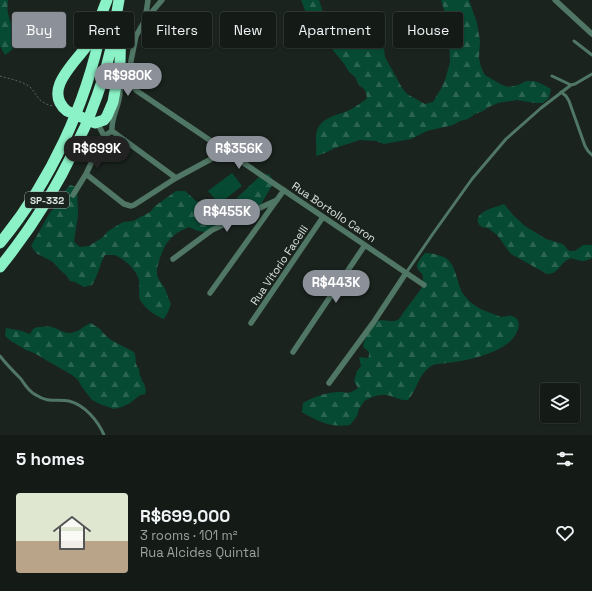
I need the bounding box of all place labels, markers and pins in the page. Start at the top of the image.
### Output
pin: R$980K [95,63,161,97]
pin: R$699K [64,136,130,170]
pin: R$356K [206,136,272,170]
pin: R$455K [194,199,260,233]
pin: R$443K [303,270,369,304]

